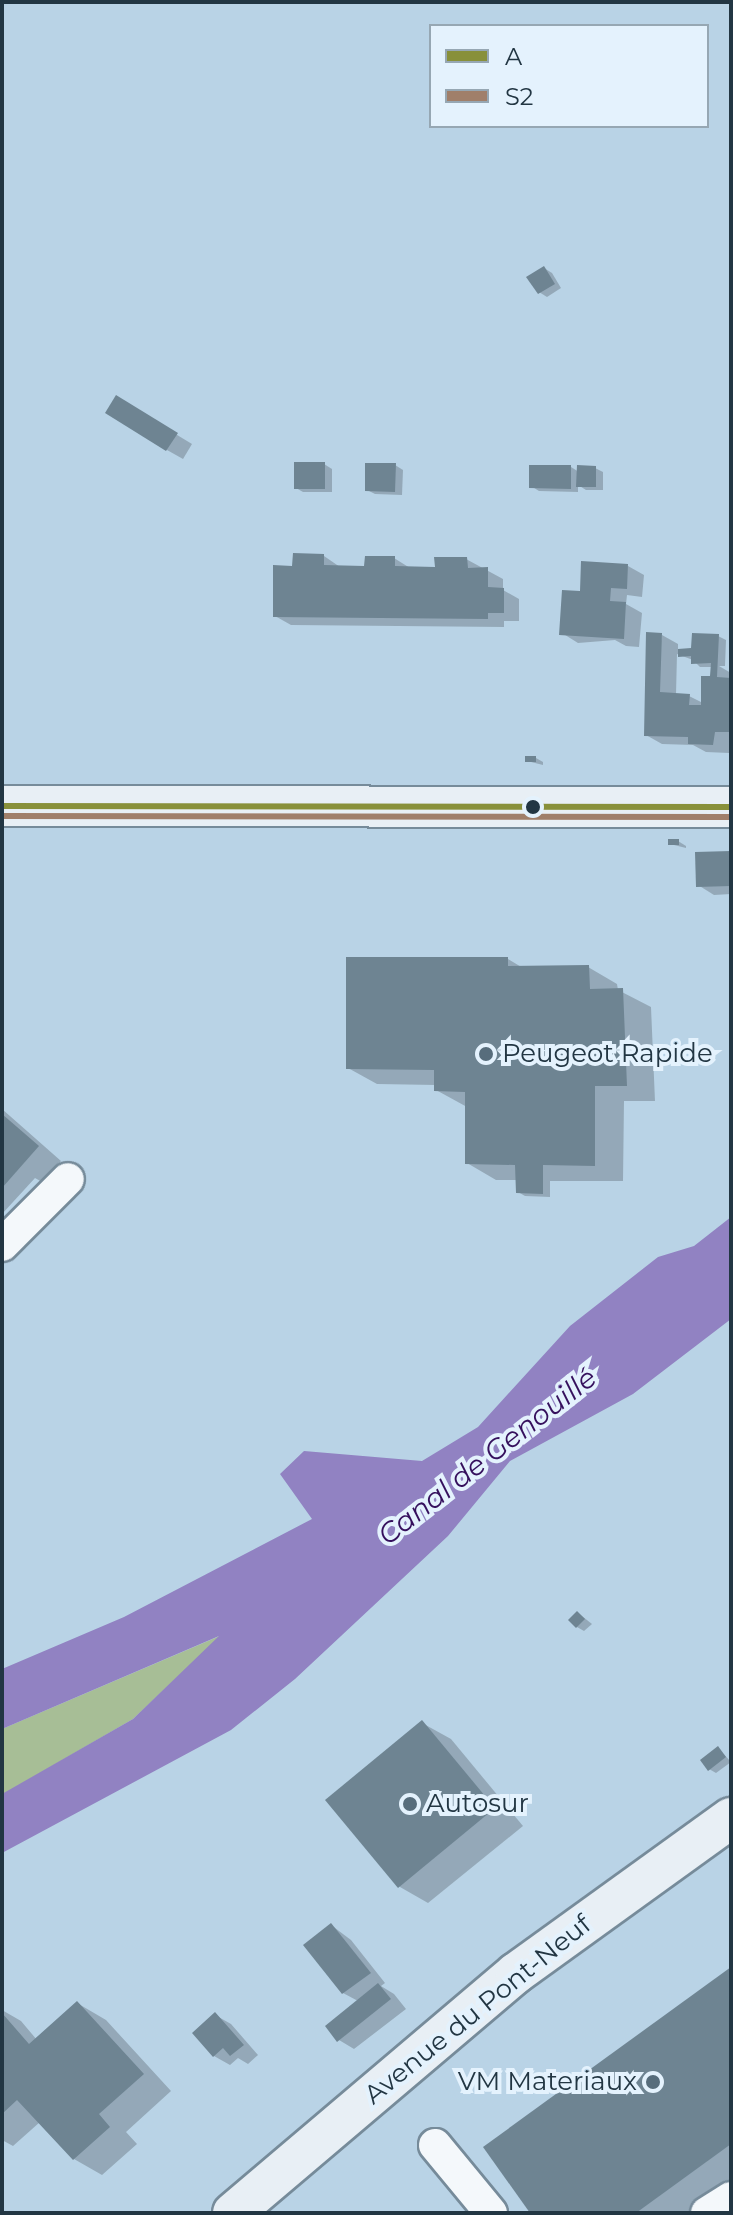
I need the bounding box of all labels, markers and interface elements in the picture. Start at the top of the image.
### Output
legend [429,24,709,128]
text: A [505,42,522,71]
text: S2 [505,82,533,111]
unlabelled marker [525,799,541,815]
place label: Peugeot Rapide [502,1038,713,1070]
marker: Peugeot Rapide [477,1045,495,1063]
water label: Canal de Genouillé [371,1360,603,1552]
place label: Autosur [426,1788,529,1820]
marker: Autosur [401,1795,419,1813]
street label: Avenue du Pont-Neuf [358,1909,598,2111]
place label: VM Materiaux [458,2066,637,2098]
marker: VM Materiaux [644,2073,662,2091]

